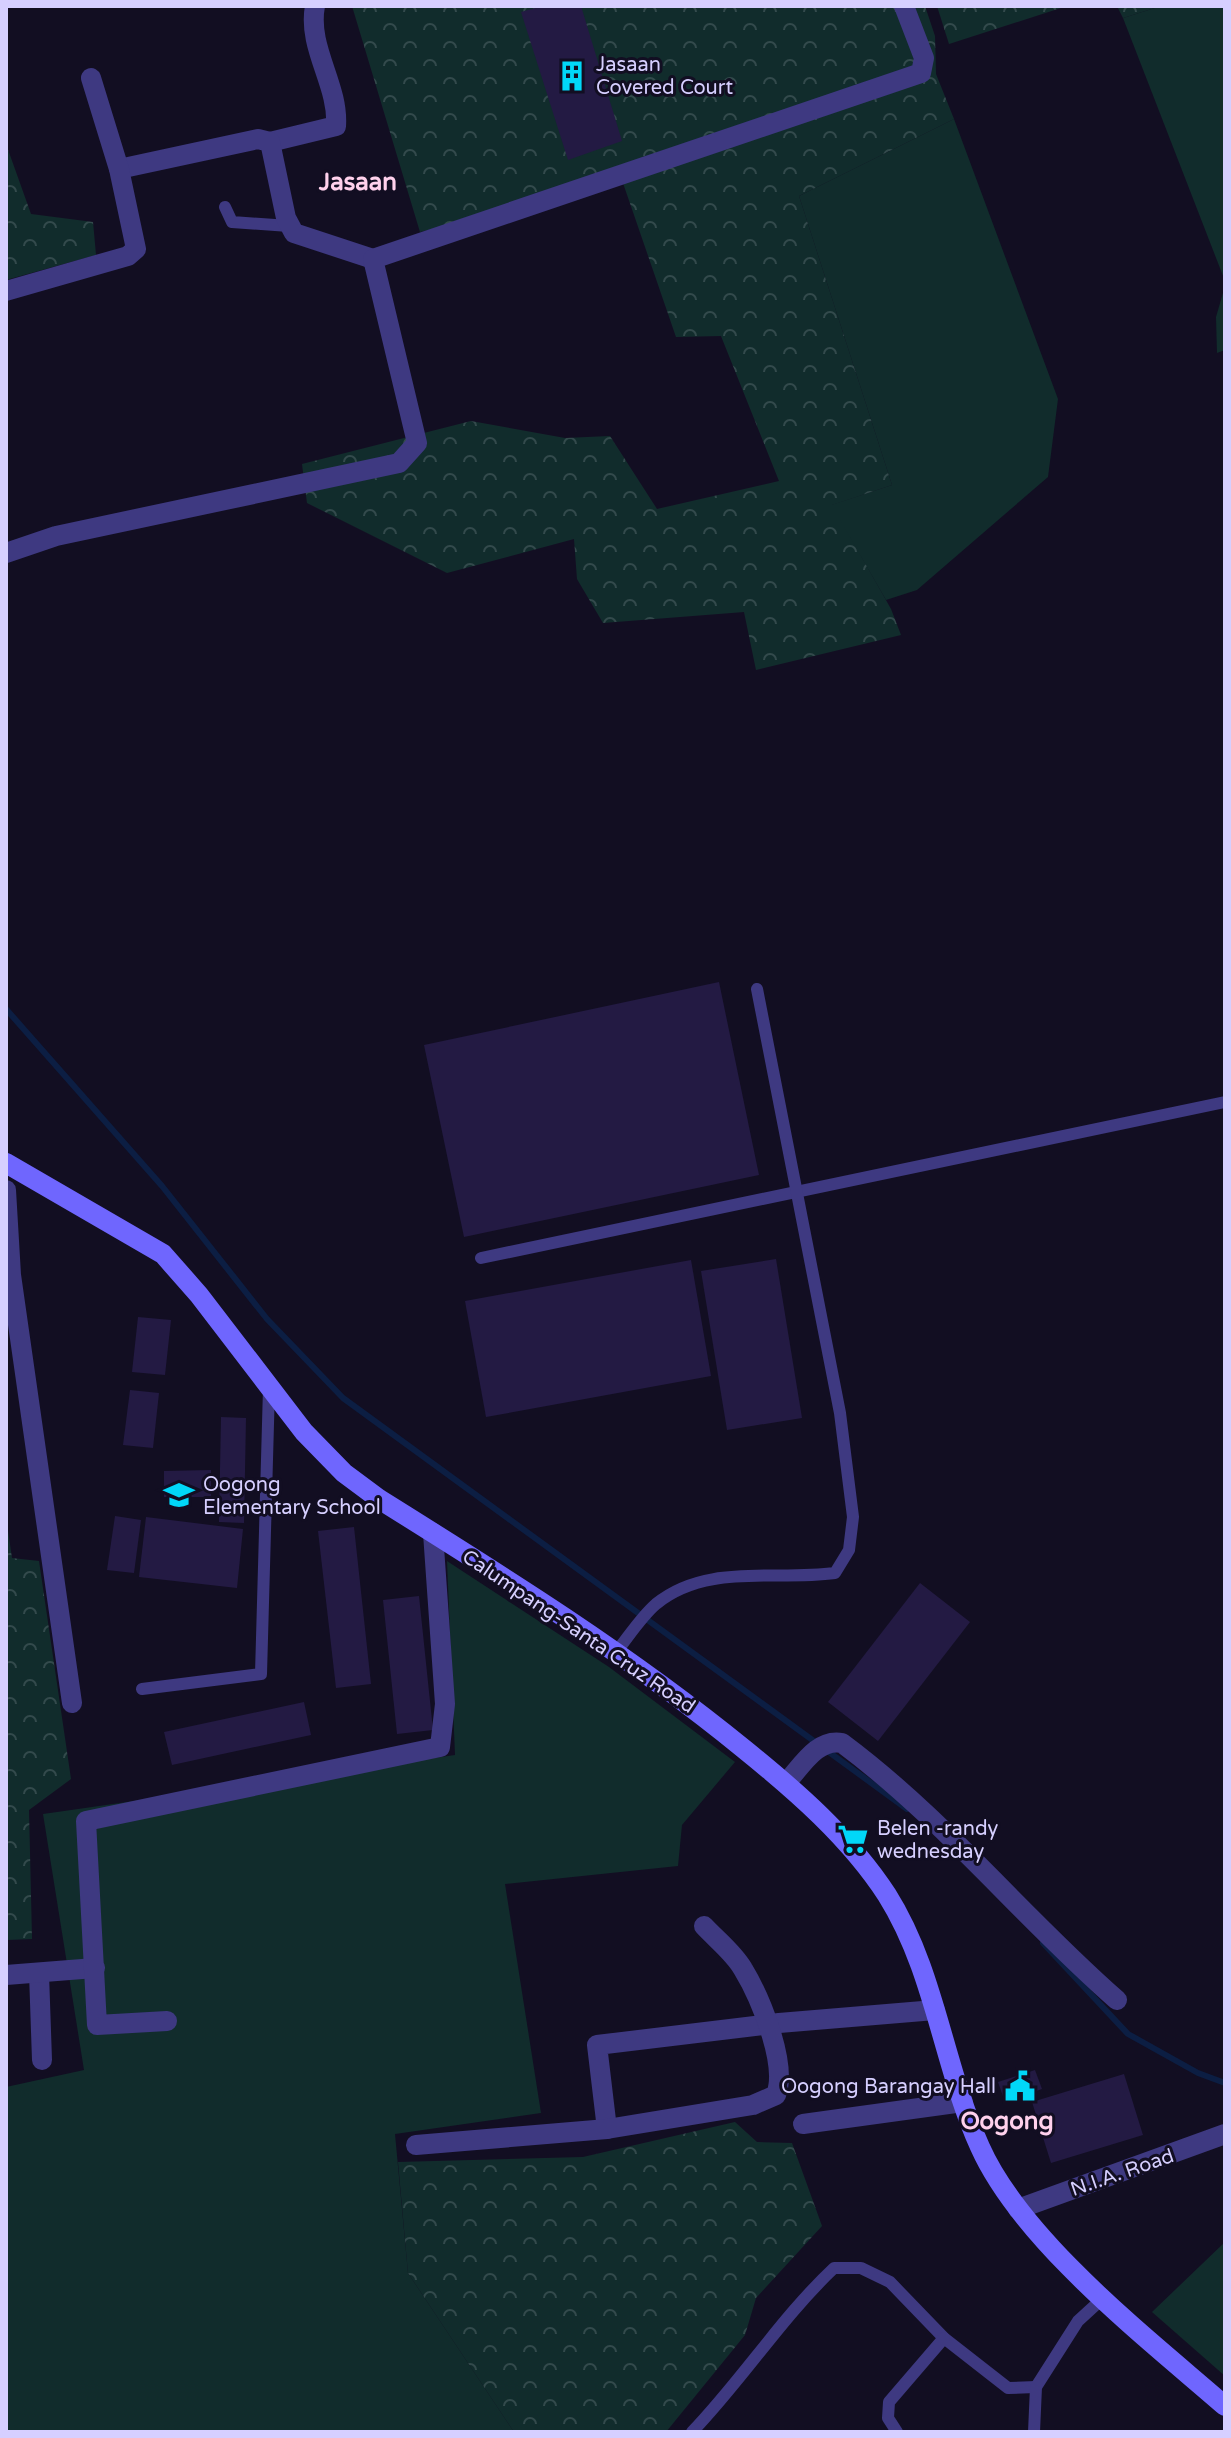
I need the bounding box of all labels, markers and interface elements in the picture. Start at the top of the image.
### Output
place label: Jasaan Covered Court [596,53,733,100]
building icon: Jasaan Covered Court [555,59,589,93]
district label: Jasaan [318,168,397,197]
place label: Oogong Elementary School [203,1473,381,1520]
school or university icon: Oogong Elementary School [162,1478,196,1512]
street label: Calumpang-Santa Cruz Road [457,1545,699,1719]
place label: Belen -randy wednesday [877,1817,999,1864]
supermarket icon: Belen -randy wednesday [836,1822,870,1856]
public building icon: Oogong Barangay Hall [1003,2069,1037,2103]
place label: Oogong Barangay Hall [781,2075,996,2099]
district label: Oogong [960,2107,1054,2136]
street label: N.I.A. Road [1067,2144,1177,2202]

